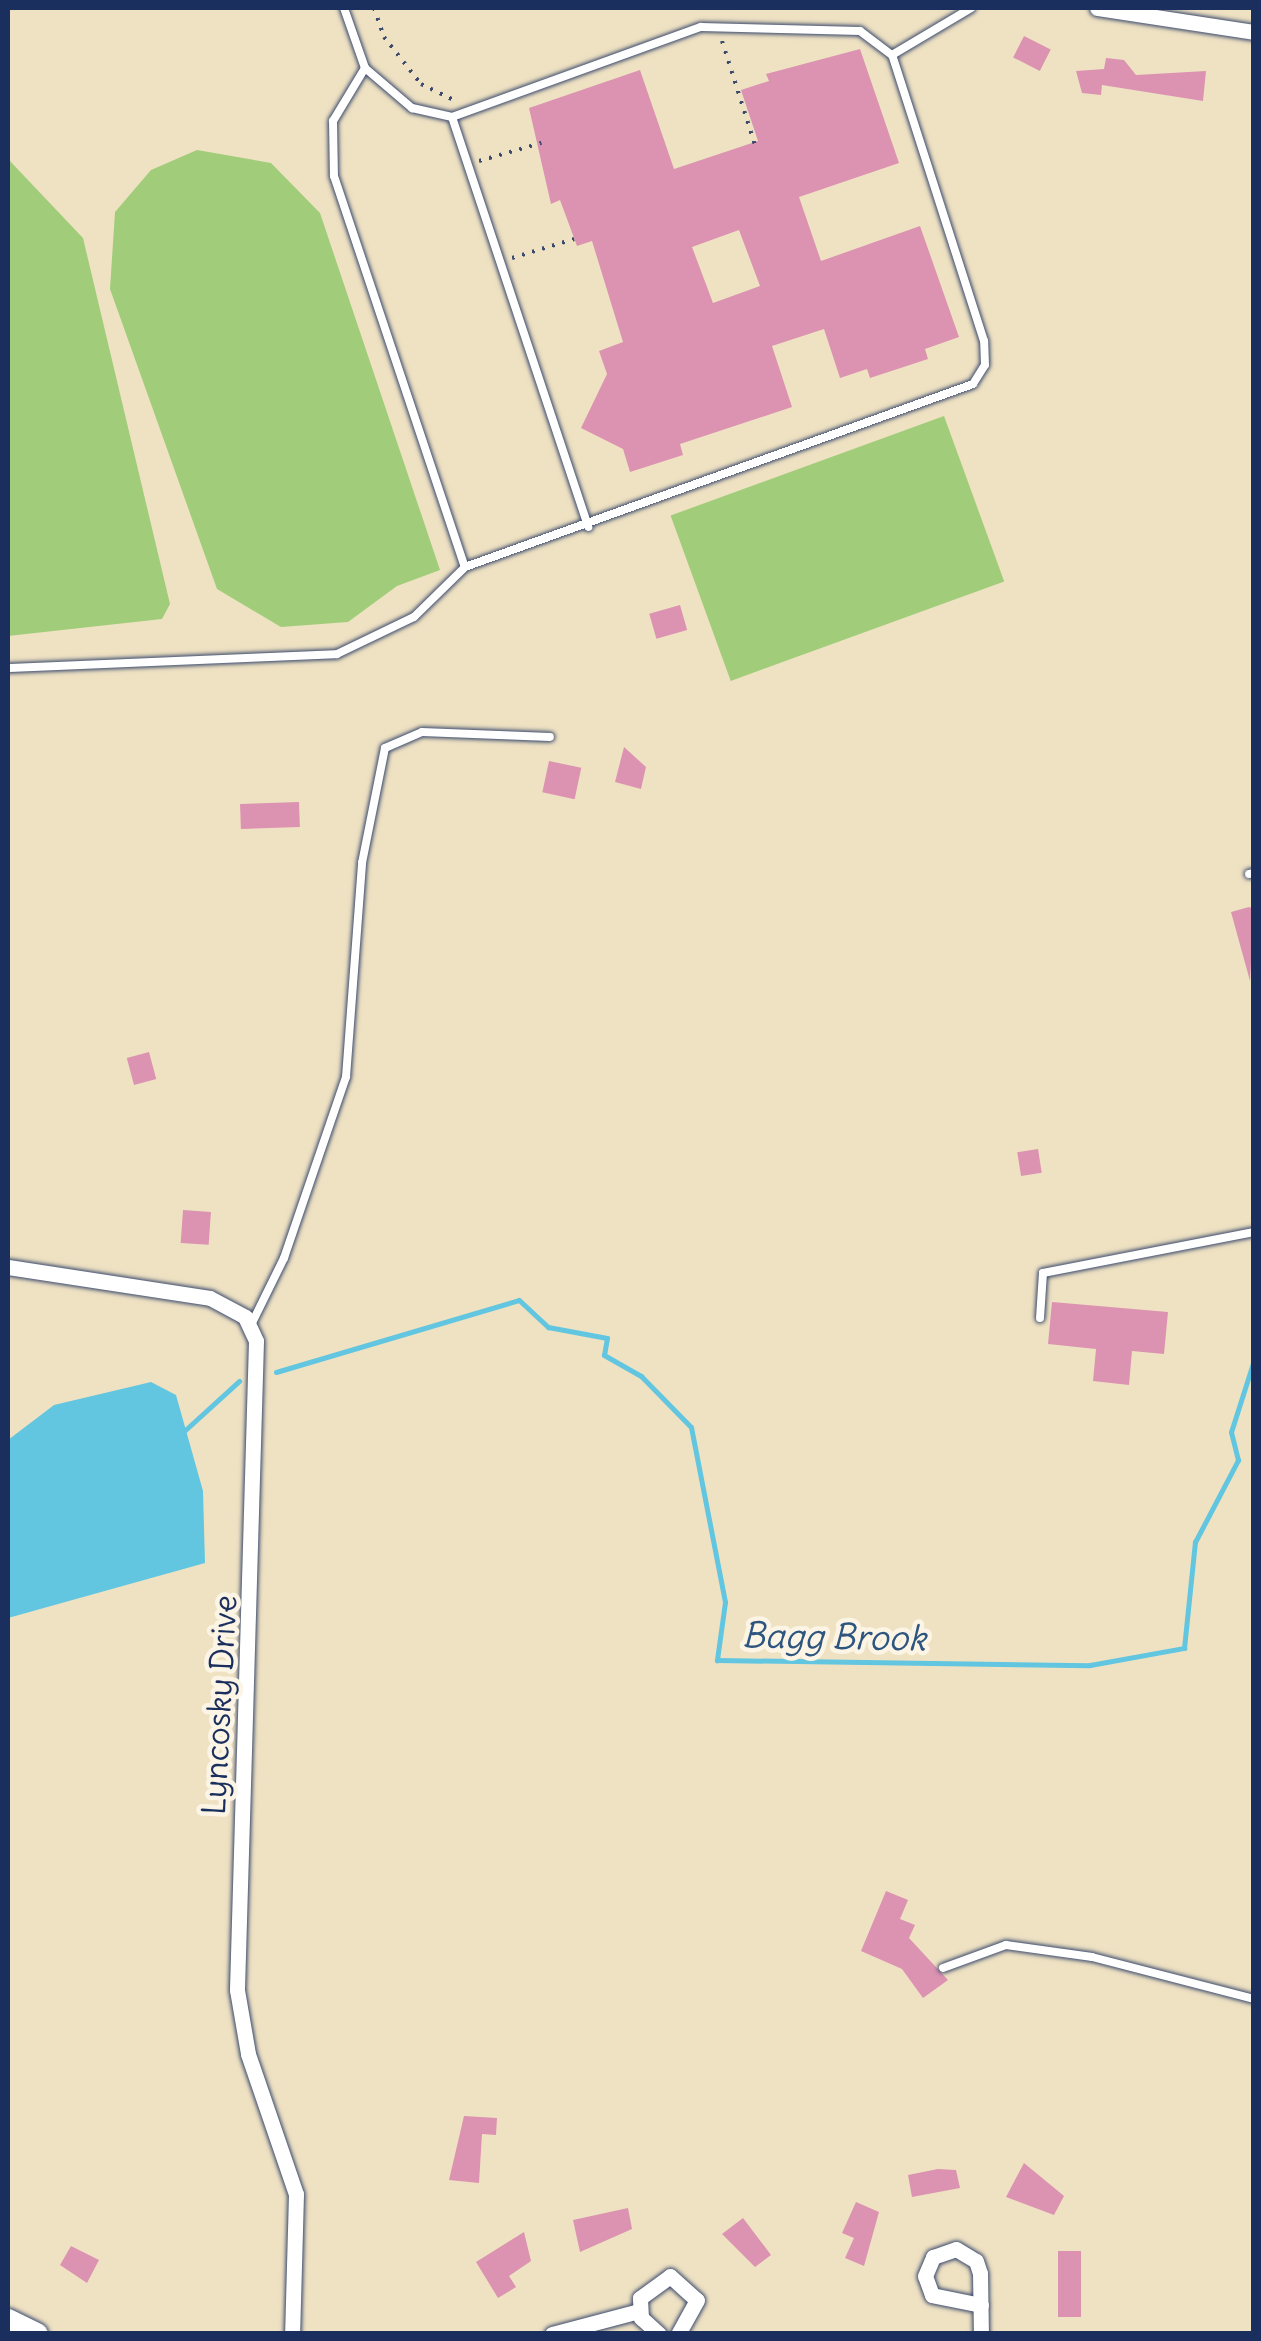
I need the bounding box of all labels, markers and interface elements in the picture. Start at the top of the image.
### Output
street label: Lyncosky Drive [195,1594,245,1816]
water label: Bagg Brook [742,1613,926,1659]

